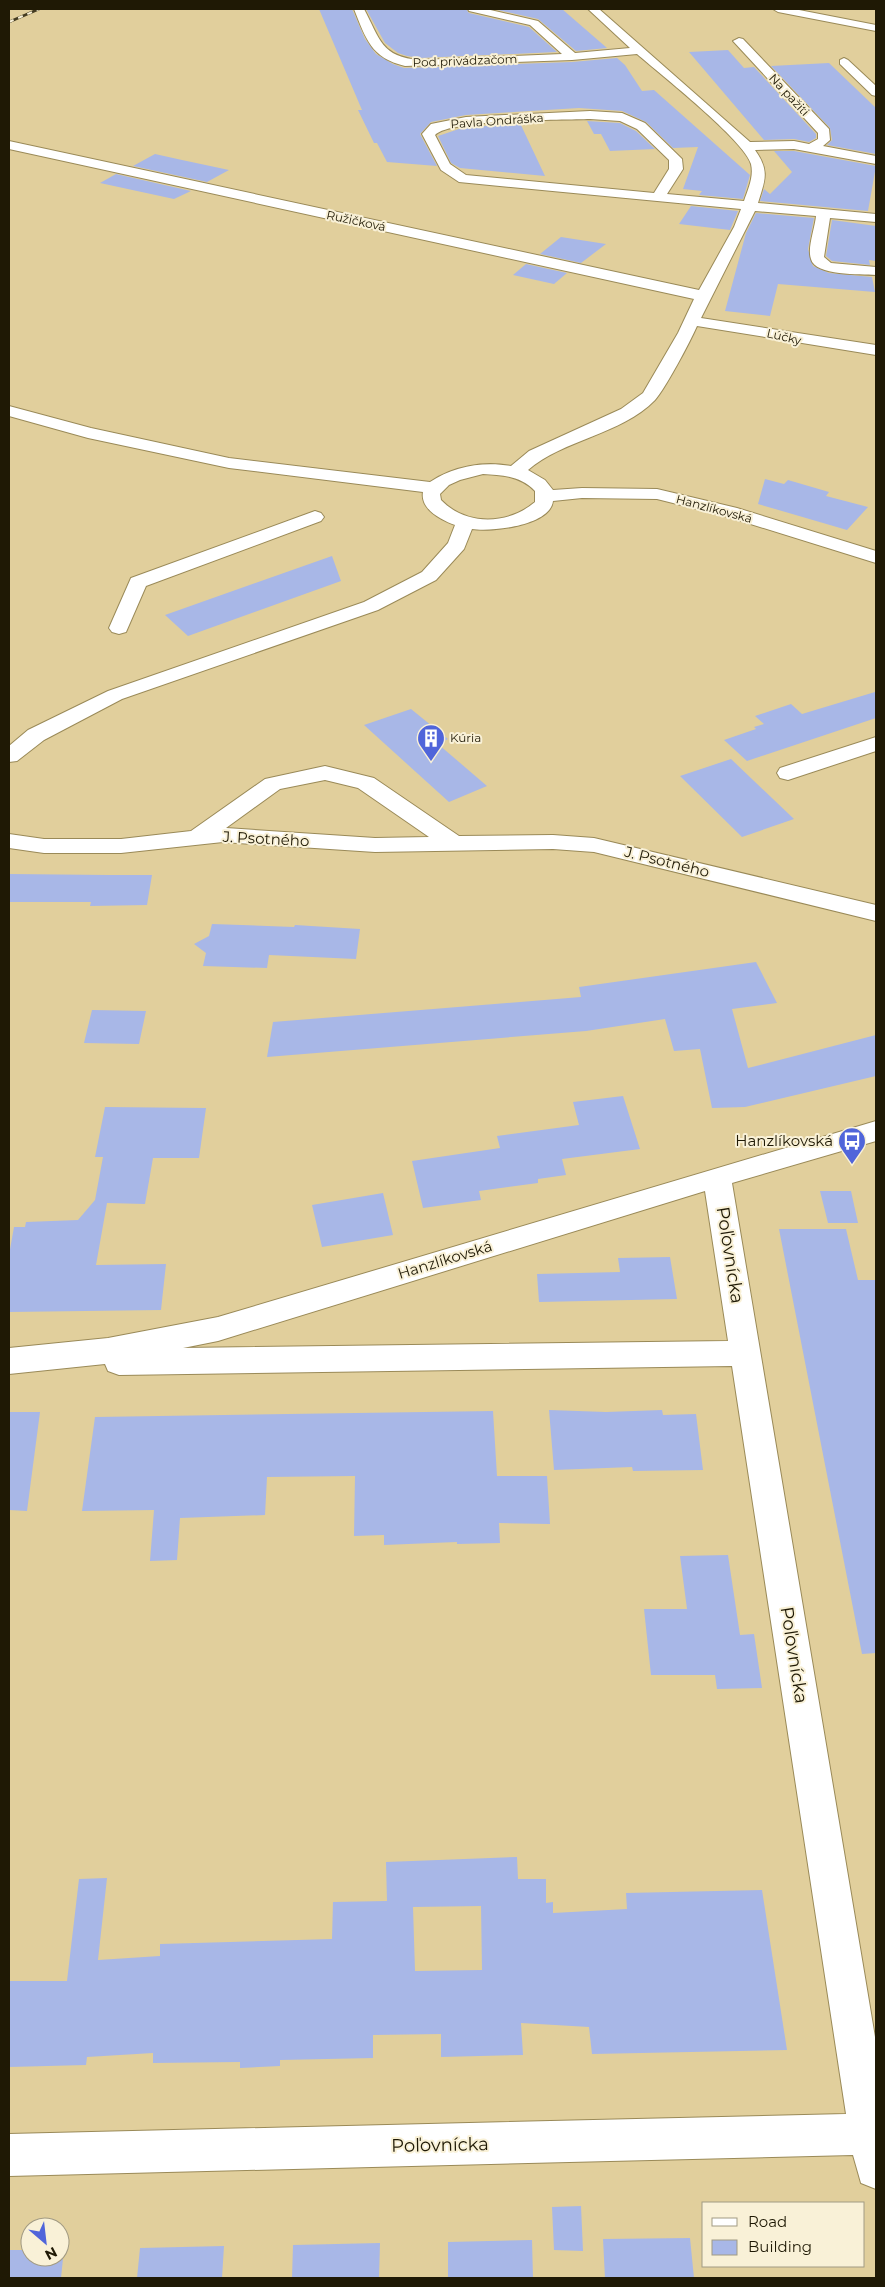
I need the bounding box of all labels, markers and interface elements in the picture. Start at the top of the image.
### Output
street label: Pod privádzačom [412,51,518,70]
street label: Na pažiti [766,70,813,119]
street label: Pavla Ondráška [450,110,544,131]
street label: Ružičková [325,207,387,234]
street label: Lúčky [765,325,803,348]
street label: Hanzlíkovská [674,491,754,526]
building icon: Kúria [416,723,446,762]
place label: Kúria [450,730,481,745]
street label: J. Psotného [221,827,310,850]
street label: J. Psotného [622,842,712,881]
bus stop icon: Hanzlíkovská [837,1126,867,1165]
place label: Hanzlíkovská [735,1131,833,1150]
street label: Poľovnícka [711,1205,749,1305]
street label: Hanzlíkovská [395,1236,494,1283]
street label: Poľovnícka [775,1605,813,1705]
street label: Poľovnícka [391,2133,489,2157]
legend [702,2202,865,2267]
text: Road [748,2212,787,2231]
north arrow [20,2217,70,2267]
text: Building [748,2237,812,2256]
text: N [42,2243,60,2264]

